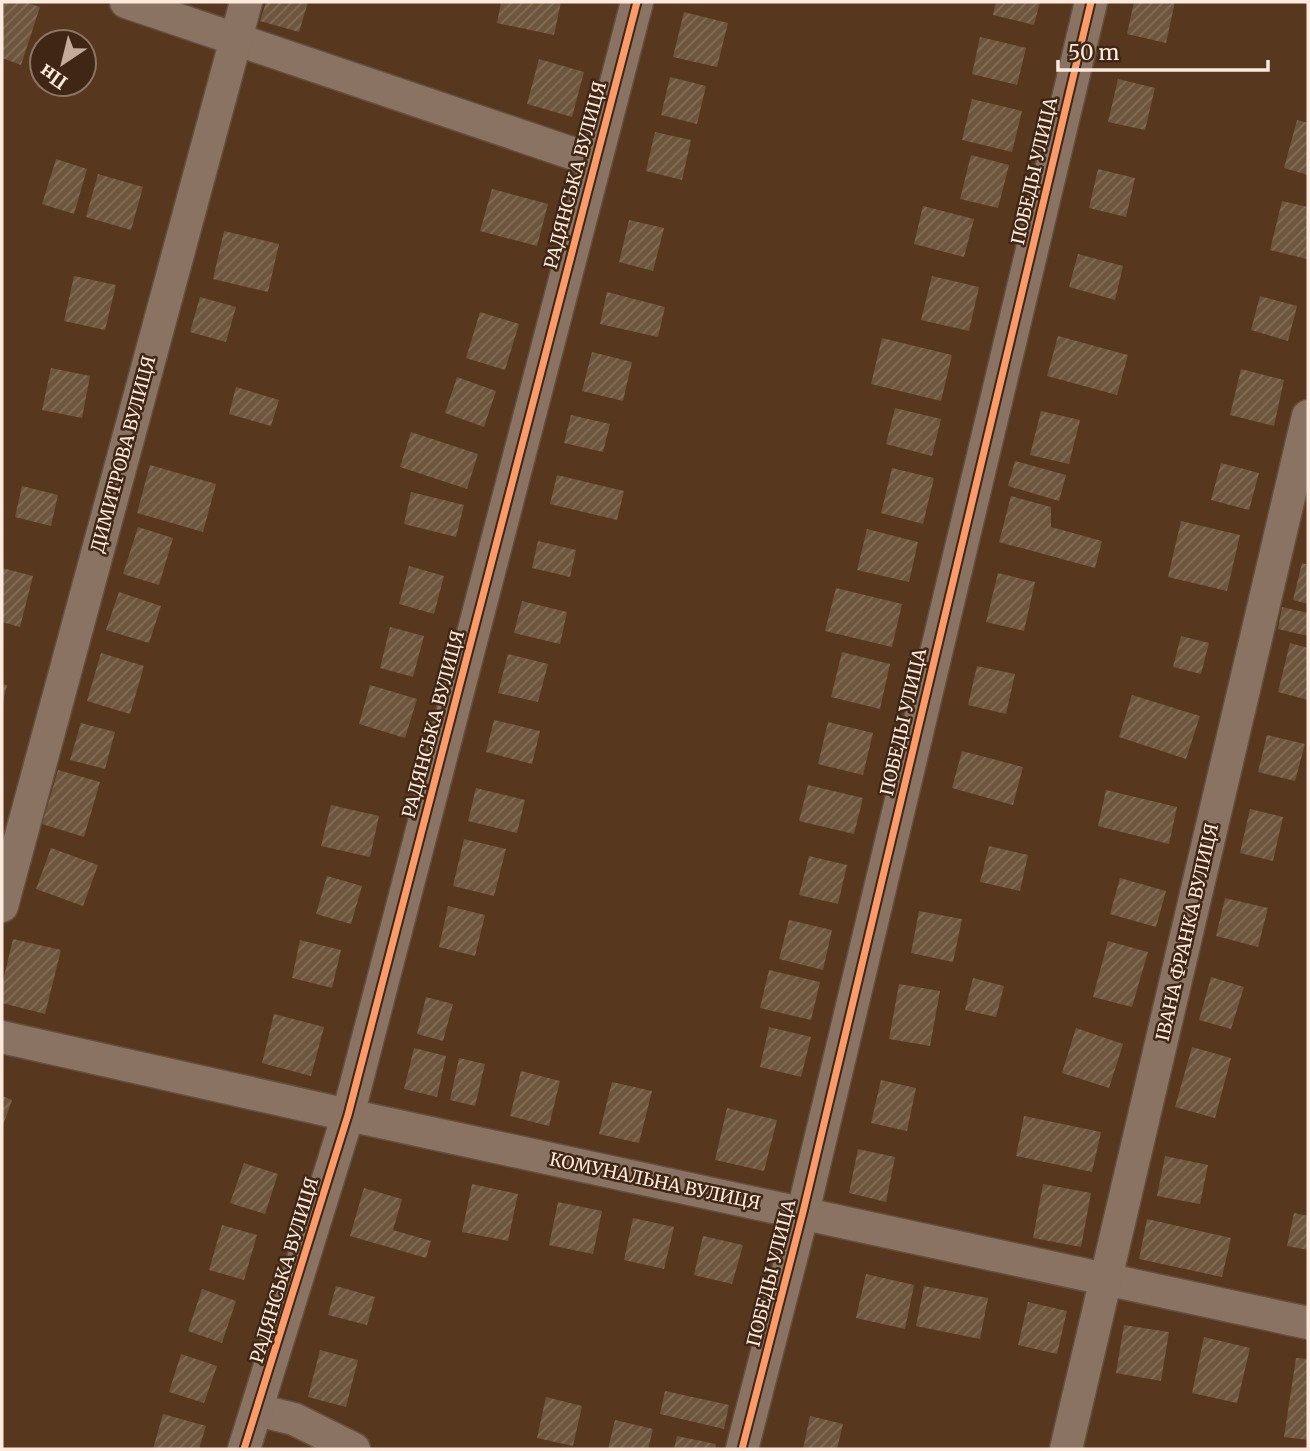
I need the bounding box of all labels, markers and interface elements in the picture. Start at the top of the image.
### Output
north arrow [28,28,98,98]
scale bar [1058,28,1268,72]
text: 50 m [1068,39,1119,66]
text: Пн [35,59,72,95]
street label: РАДЯНСЬКА ВУЛИЦЯ [539,79,611,271]
street label: ПОБЕДЫ УЛИЦА [1006,95,1062,247]
street label: ДИМИТРОВА ВУЛИЦЯ [86,353,160,555]
street label: РАДЯНСЬКА ВУЛИЦЯ [397,628,469,820]
street label: ПОБЕДЫ УЛИЦА [875,646,931,798]
street label: ІВАНА ФРАНКА ВУЛИЦЯ [1151,821,1223,1043]
street label: КОМУНАЛЬНА ВУЛИЦЯ [547,1147,763,1215]
street label: РАДЯНСЬКА ВУЛИЦЯ [245,1174,323,1366]
street label: ПОБЕДЫ УЛИЦА [742,1197,800,1349]

